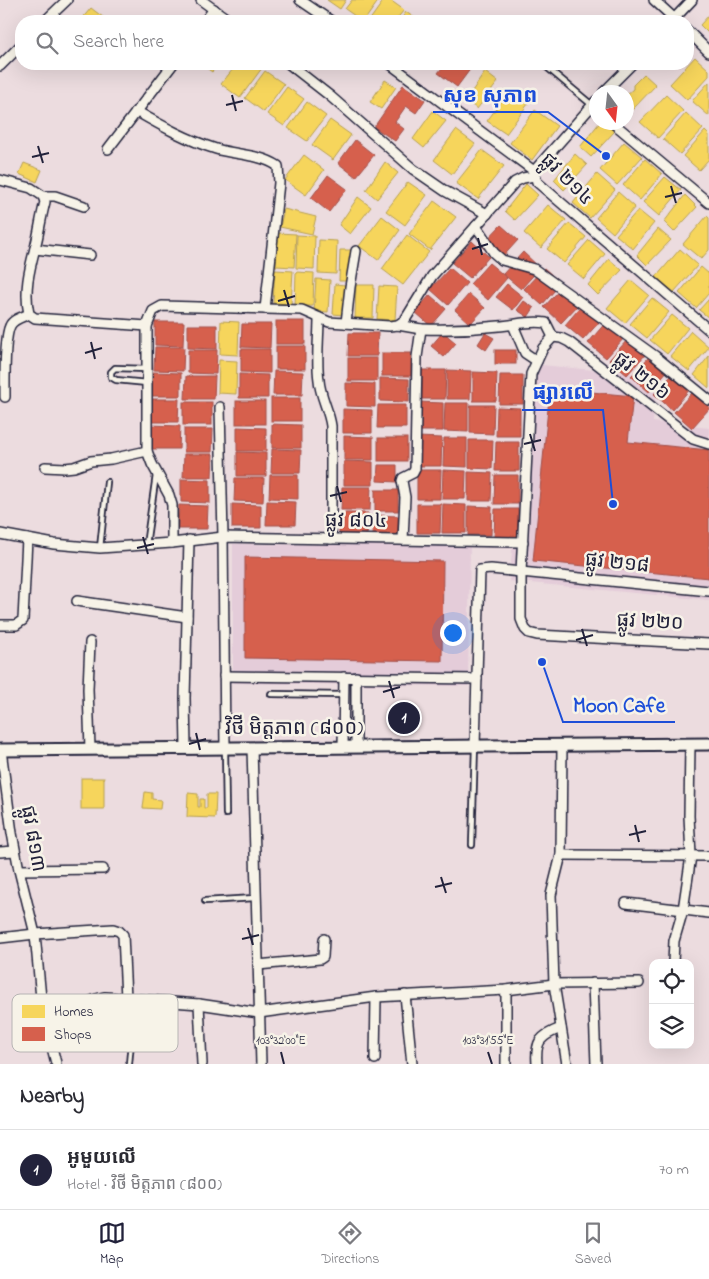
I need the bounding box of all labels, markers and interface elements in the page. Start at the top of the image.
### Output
search box [15,15,694,70]
icon: search [33,29,61,57]
text: Search here [73,29,164,56]
callout: សុខ សុភាព [433,76,548,112]
text: សុខ សុភាព [443,82,537,112]
north arrow [589,85,634,130]
street label: ផ្លូវ ២១៤ [532,147,599,214]
street label: ផ្លូវ ២១៦ [605,346,675,410]
callout: ផ្សារលើ [522,374,603,410]
text: ផ្សារលើ [532,379,594,409]
street label: ផ្លូវ ៨០៤ [325,507,387,539]
street label: ផ្លូវ ២១៨ [583,546,651,584]
street label: ផ្លូវ ២២០ [616,607,684,641]
your location [440,620,466,646]
callout: Moon Cafe [563,686,675,722]
text: Moon Cafe [573,692,666,722]
pin: 1 [388,699,420,737]
street label: វិថី មិត្តភាព (៨០០) [225,714,363,744]
street label: ផ្លូវ ៨១៣ [10,804,52,875]
map controls [649,959,694,1049]
button: locate [649,959,694,1004]
legend [12,994,178,1052]
text: Homes [54,1002,94,1023]
button: layers [649,1004,694,1049]
text: Shops [54,1025,92,1046]
text: 103°32'00"E [256,1032,306,1050]
text: 103°31'55"E [462,1032,514,1050]
text: Nearby [20,1082,84,1112]
text: អូមួយលេី [67,1145,136,1172]
text: 1 [33,1158,39,1182]
text: 70 m [659,1158,689,1182]
text: Hotel · វិថី មិត្តភាព (៨០០) [67,1173,222,1197]
tab: Map [98,1219,126,1270]
tab: Directions [321,1219,379,1270]
tab: Saved [575,1219,611,1270]

